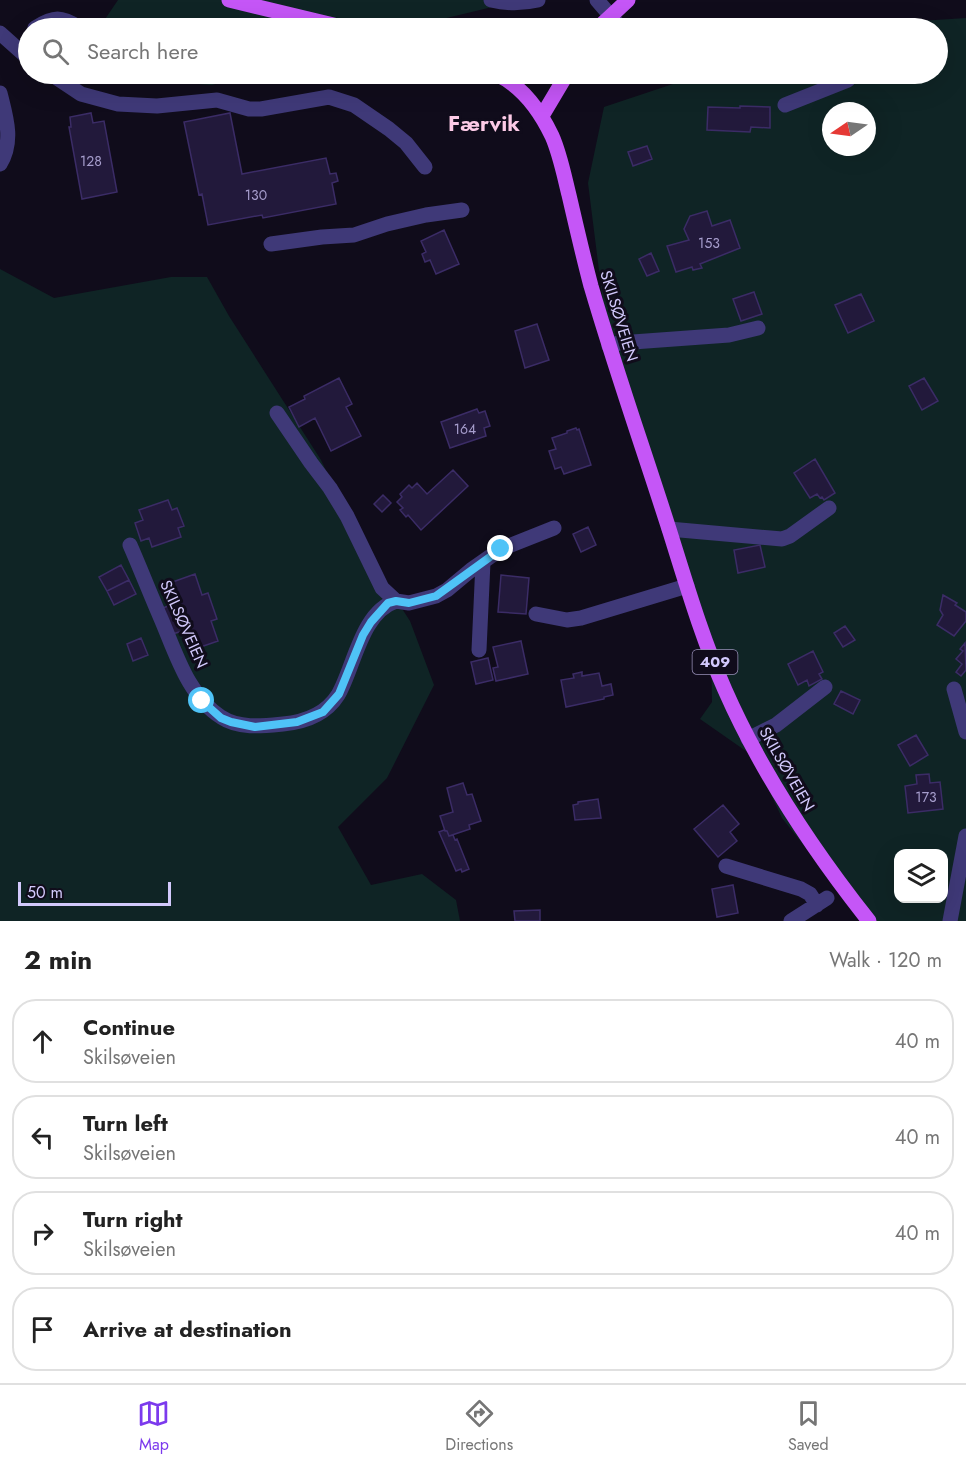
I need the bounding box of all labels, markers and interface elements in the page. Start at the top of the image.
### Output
search box [18,18,948,84]
icon: search [39,35,72,68]
text: Search here [87,35,198,67]
north arrow [822,102,876,156]
district label: Færvik [448,107,520,139]
house number: 128 [80,151,102,171]
house number: 130 [245,185,267,205]
house number: 153 [698,233,720,253]
street label: SKILSØVEIEN [594,268,644,364]
house number: 164 [454,419,476,439]
route end [487,535,513,561]
street label: SKILSØVEIEN [154,576,214,672]
road number: 409 [692,650,738,674]
route start [188,687,214,713]
street label: SKILSØVEIEN [753,722,821,816]
house number: 173 [915,787,937,807]
map controls [894,849,948,903]
button: layers [894,849,948,903]
scale bar [18,879,171,906]
text: 50 m [27,881,63,904]
text: 2 min [24,941,92,979]
text: Walk · 120 m [829,946,942,975]
text: Continue [83,1011,175,1043]
icon: ahead [26,1025,59,1058]
text: 40 m [895,1027,940,1056]
text: Skilsøveien [83,1043,176,1072]
text: Turn left [83,1107,168,1139]
icon: left [26,1121,59,1154]
text: 40 m [895,1123,940,1152]
text: Skilsøveien [83,1139,176,1168]
text: Turn right [83,1203,183,1235]
icon: right [26,1217,59,1250]
text: 40 m [895,1219,940,1248]
text: Skilsøveien [83,1235,176,1264]
icon: arrive [26,1313,59,1346]
text: Arrive at destination [83,1313,292,1345]
tab: Map [137,1397,170,1456]
tab: Directions [445,1397,513,1456]
tab: Saved [788,1397,829,1456]

